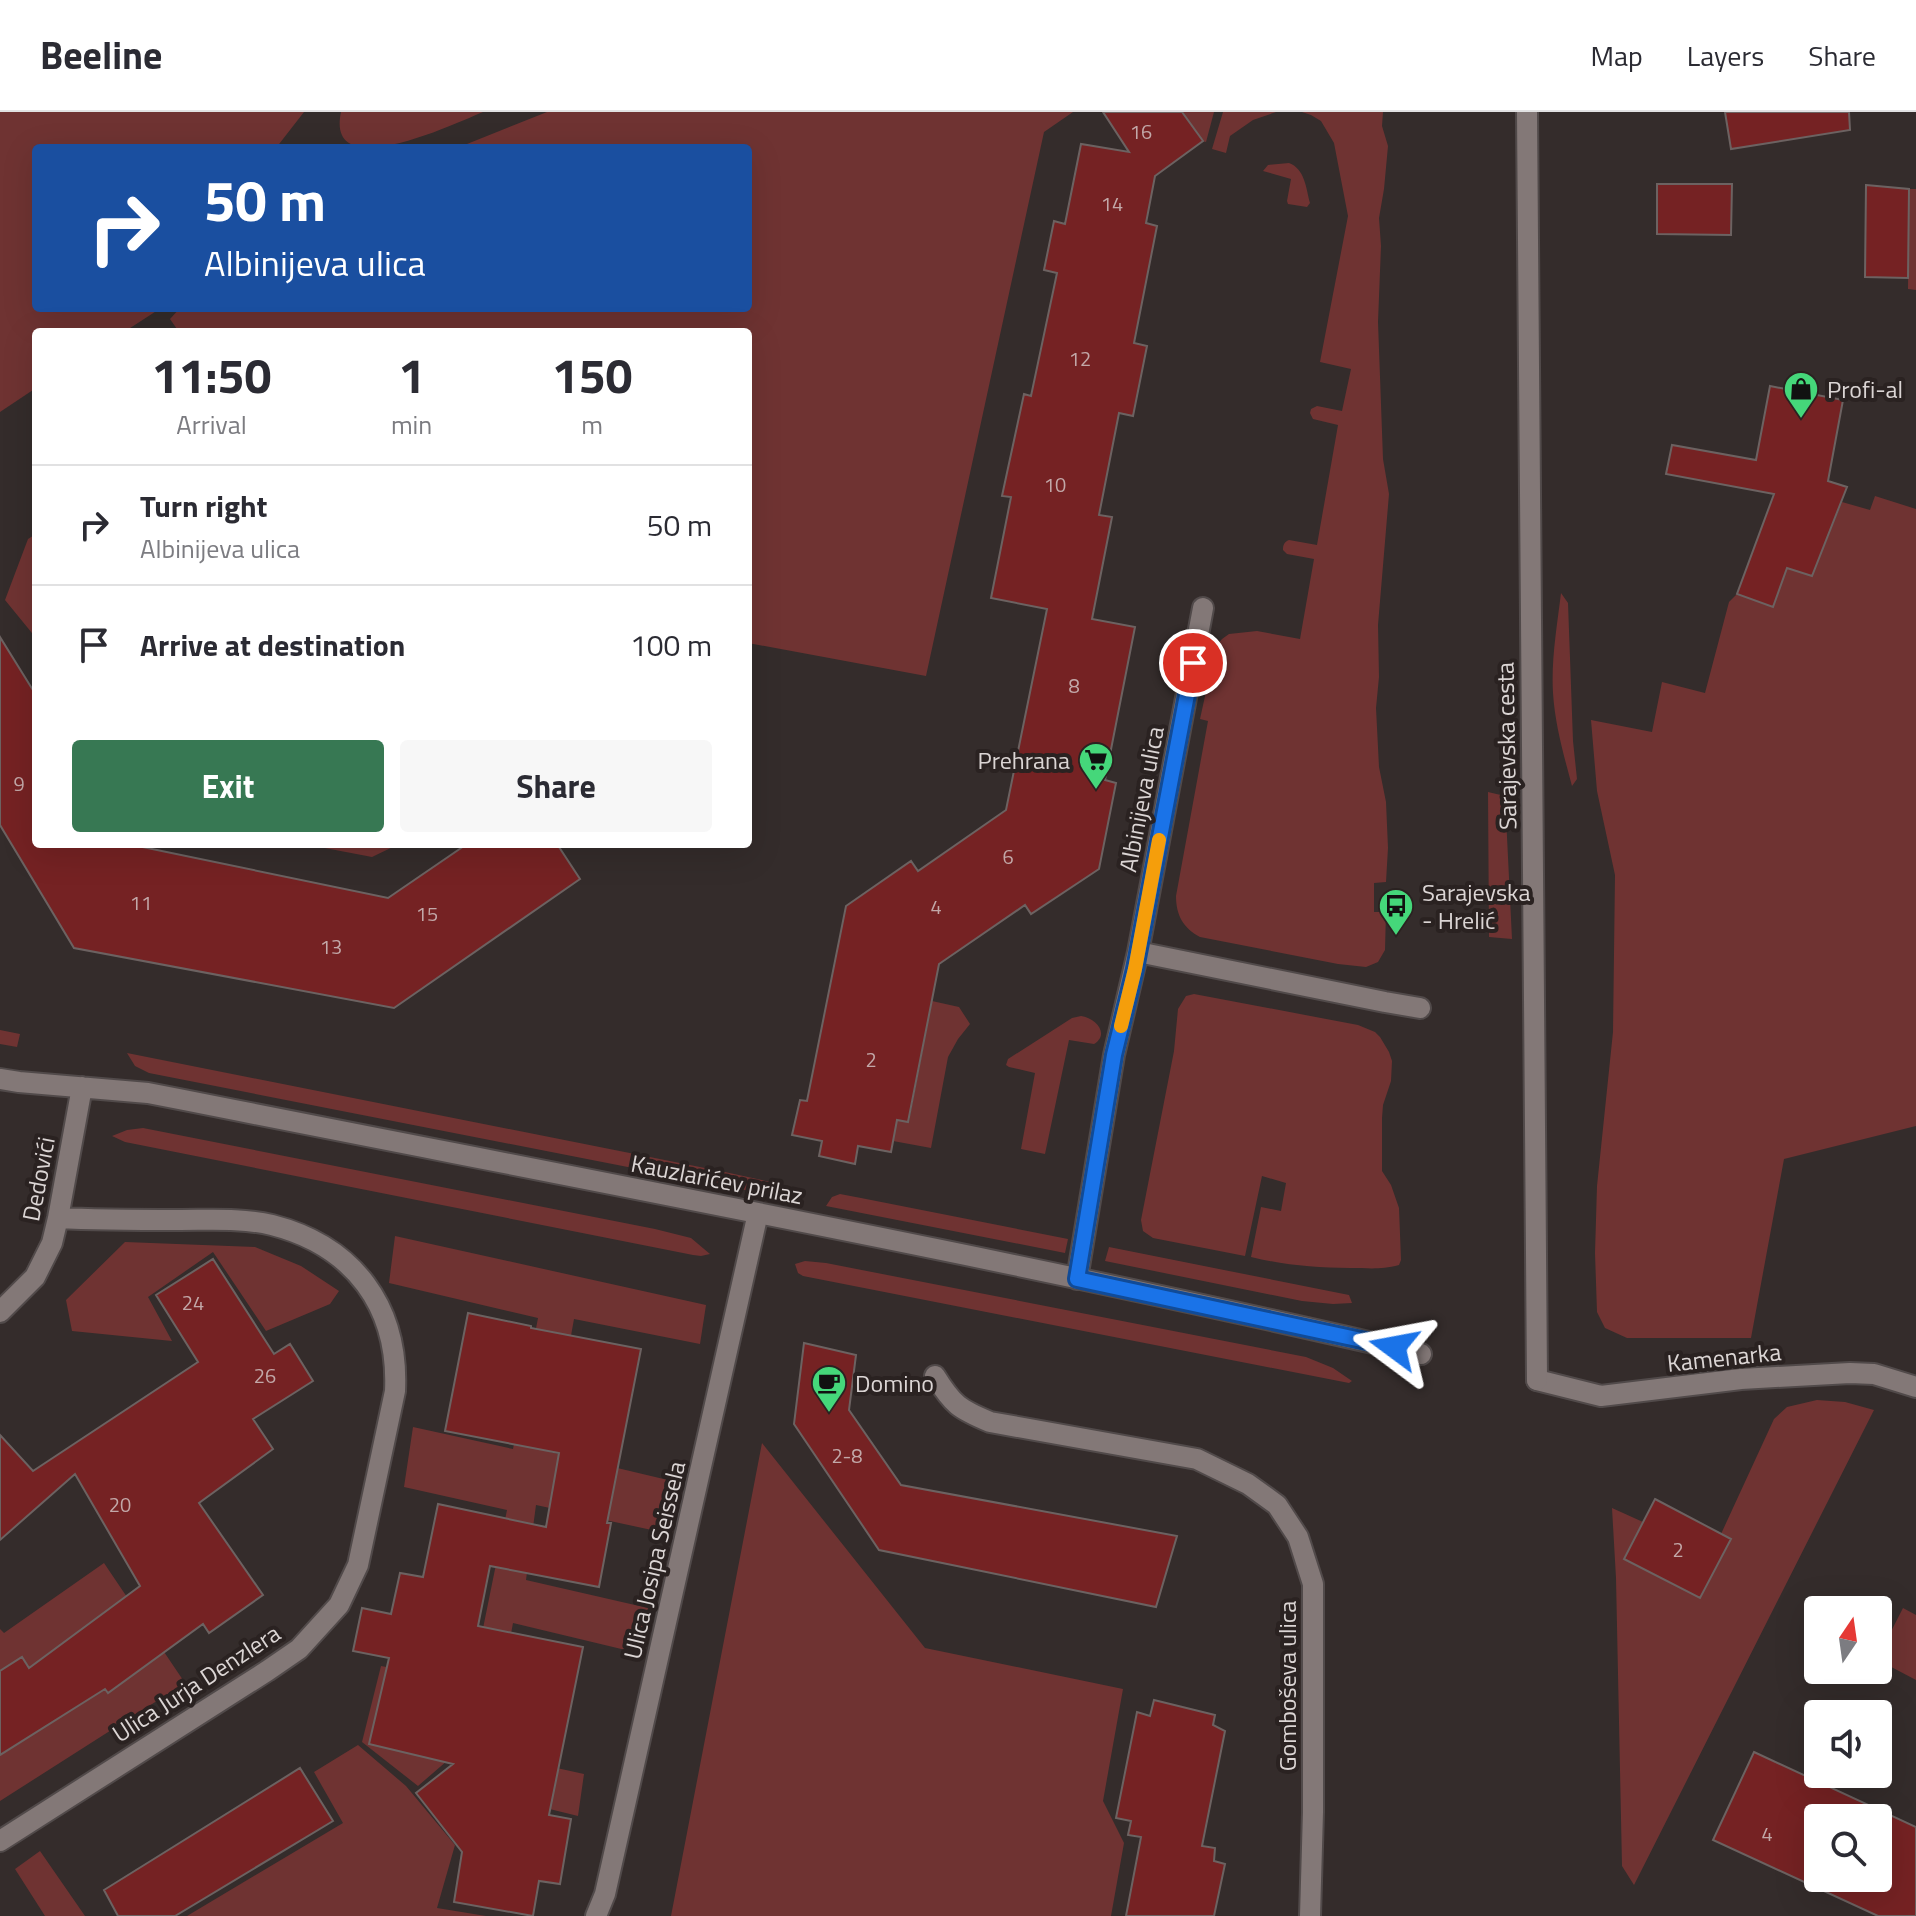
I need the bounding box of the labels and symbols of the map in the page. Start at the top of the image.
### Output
house number: 16 [1130,116,1152,147]
house number: 14 [1101,188,1123,219]
house number: 12 [1069,343,1091,374]
shop icon: Profi-al [1782,370,1820,420]
place label: Profi-al [1827,371,1903,407]
house number: 10 [1044,469,1066,500]
pin [1159,629,1227,697]
street label: Sarajevska cesta [1487,662,1525,830]
house number: 8 [1068,670,1080,701]
street label: Albinijeva ulica [1109,723,1173,875]
supermarket icon: Prehrana [1077,741,1115,791]
place label: Prehrana [977,742,1070,778]
house number: 9 [13,768,25,799]
house number: 6 [1002,841,1014,872]
place label: Sarajevska - Hrelić [1422,874,1531,938]
house number: 11 [130,887,152,918]
bus stop icon: Sarajevska - Hrelić [1377,887,1415,937]
house number: 4 [930,891,942,922]
house number: 15 [416,898,438,929]
house number: 13 [320,931,342,962]
house number: 2 [865,1044,877,1075]
street label: Dedovići [12,1134,64,1224]
street label: Kauzlarićev prilaz [628,1145,806,1213]
house number: 24 [182,1287,204,1318]
position arrow [1352,1305,1436,1389]
street label: Kamenarka [1665,1333,1783,1381]
house number: 26 [254,1360,276,1391]
cafe icon: Domino [810,1364,848,1414]
place label: Domino [855,1365,934,1401]
house number: 2-8 [831,1440,863,1471]
street label: Ulica Josipa Seissela [614,1457,694,1663]
house number: 20 [109,1489,131,1520]
house number: 2 [1672,1534,1684,1565]
north arrow [1804,1596,1892,1684]
street label: Gomboševa ulica [1269,1601,1305,1771]
street label: Ulica Jurja Denzlera [105,1615,287,1751]
house number: 4 [1761,1818,1773,1849]

